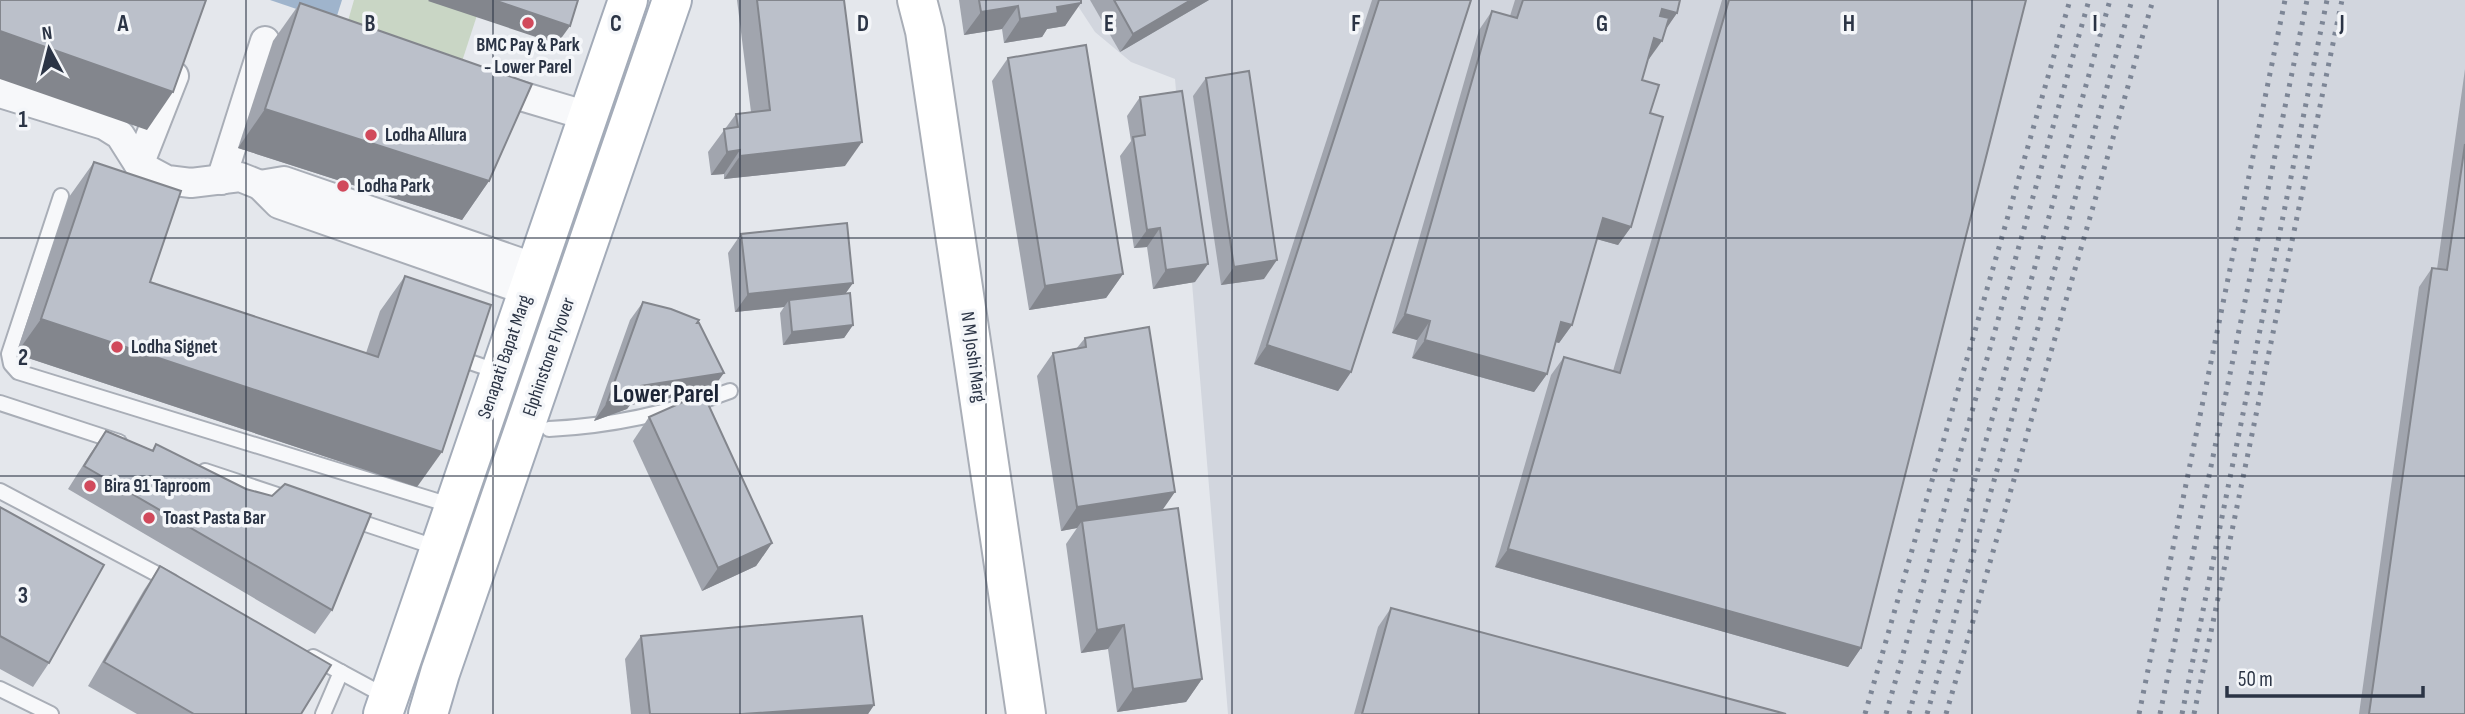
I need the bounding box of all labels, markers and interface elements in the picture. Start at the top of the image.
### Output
text: A [117,10,130,38]
text: B [365,10,376,38]
text: C [610,10,622,38]
text: D [857,10,869,38]
text: E [1104,10,1114,38]
text: F [1351,10,1361,38]
text: G [1596,10,1608,38]
text: H [1843,10,1855,38]
text: I [2092,10,2098,38]
text: J [2338,10,2345,38]
north arrow [14,14,84,84]
marker: BMC Pay & Park - Lower Parel [520,15,536,31]
text: N [41,22,54,46]
place label: BMC Pay & Park - Lower Parel [476,34,580,79]
text: 1 [18,106,28,134]
place label: Lodha Allura [385,124,467,147]
marker: Lodha Allura [363,127,379,143]
place label: Lodha Park [357,175,430,198]
marker: Lodha Park [335,178,351,194]
street label: Senapati Bapat Marg [473,292,537,422]
street label: Elphinstone Flyover [518,294,580,419]
street label: N M Joshi Marg [955,310,991,404]
place label: Lodha Signet [131,336,217,359]
marker: Lodha Signet [109,339,125,355]
text: 2 [18,344,28,372]
district label: Lower Parel [613,379,719,410]
place label: Bira 91 Taproom [104,475,211,498]
marker: Bira 91 Taproom [82,478,98,494]
place label: Toast Pasta Bar [163,507,266,530]
marker: Toast Pasta Bar [141,510,157,526]
text: 3 [18,582,28,610]
scale bar [2227,654,2423,698]
text: 50 m [2238,667,2273,692]

